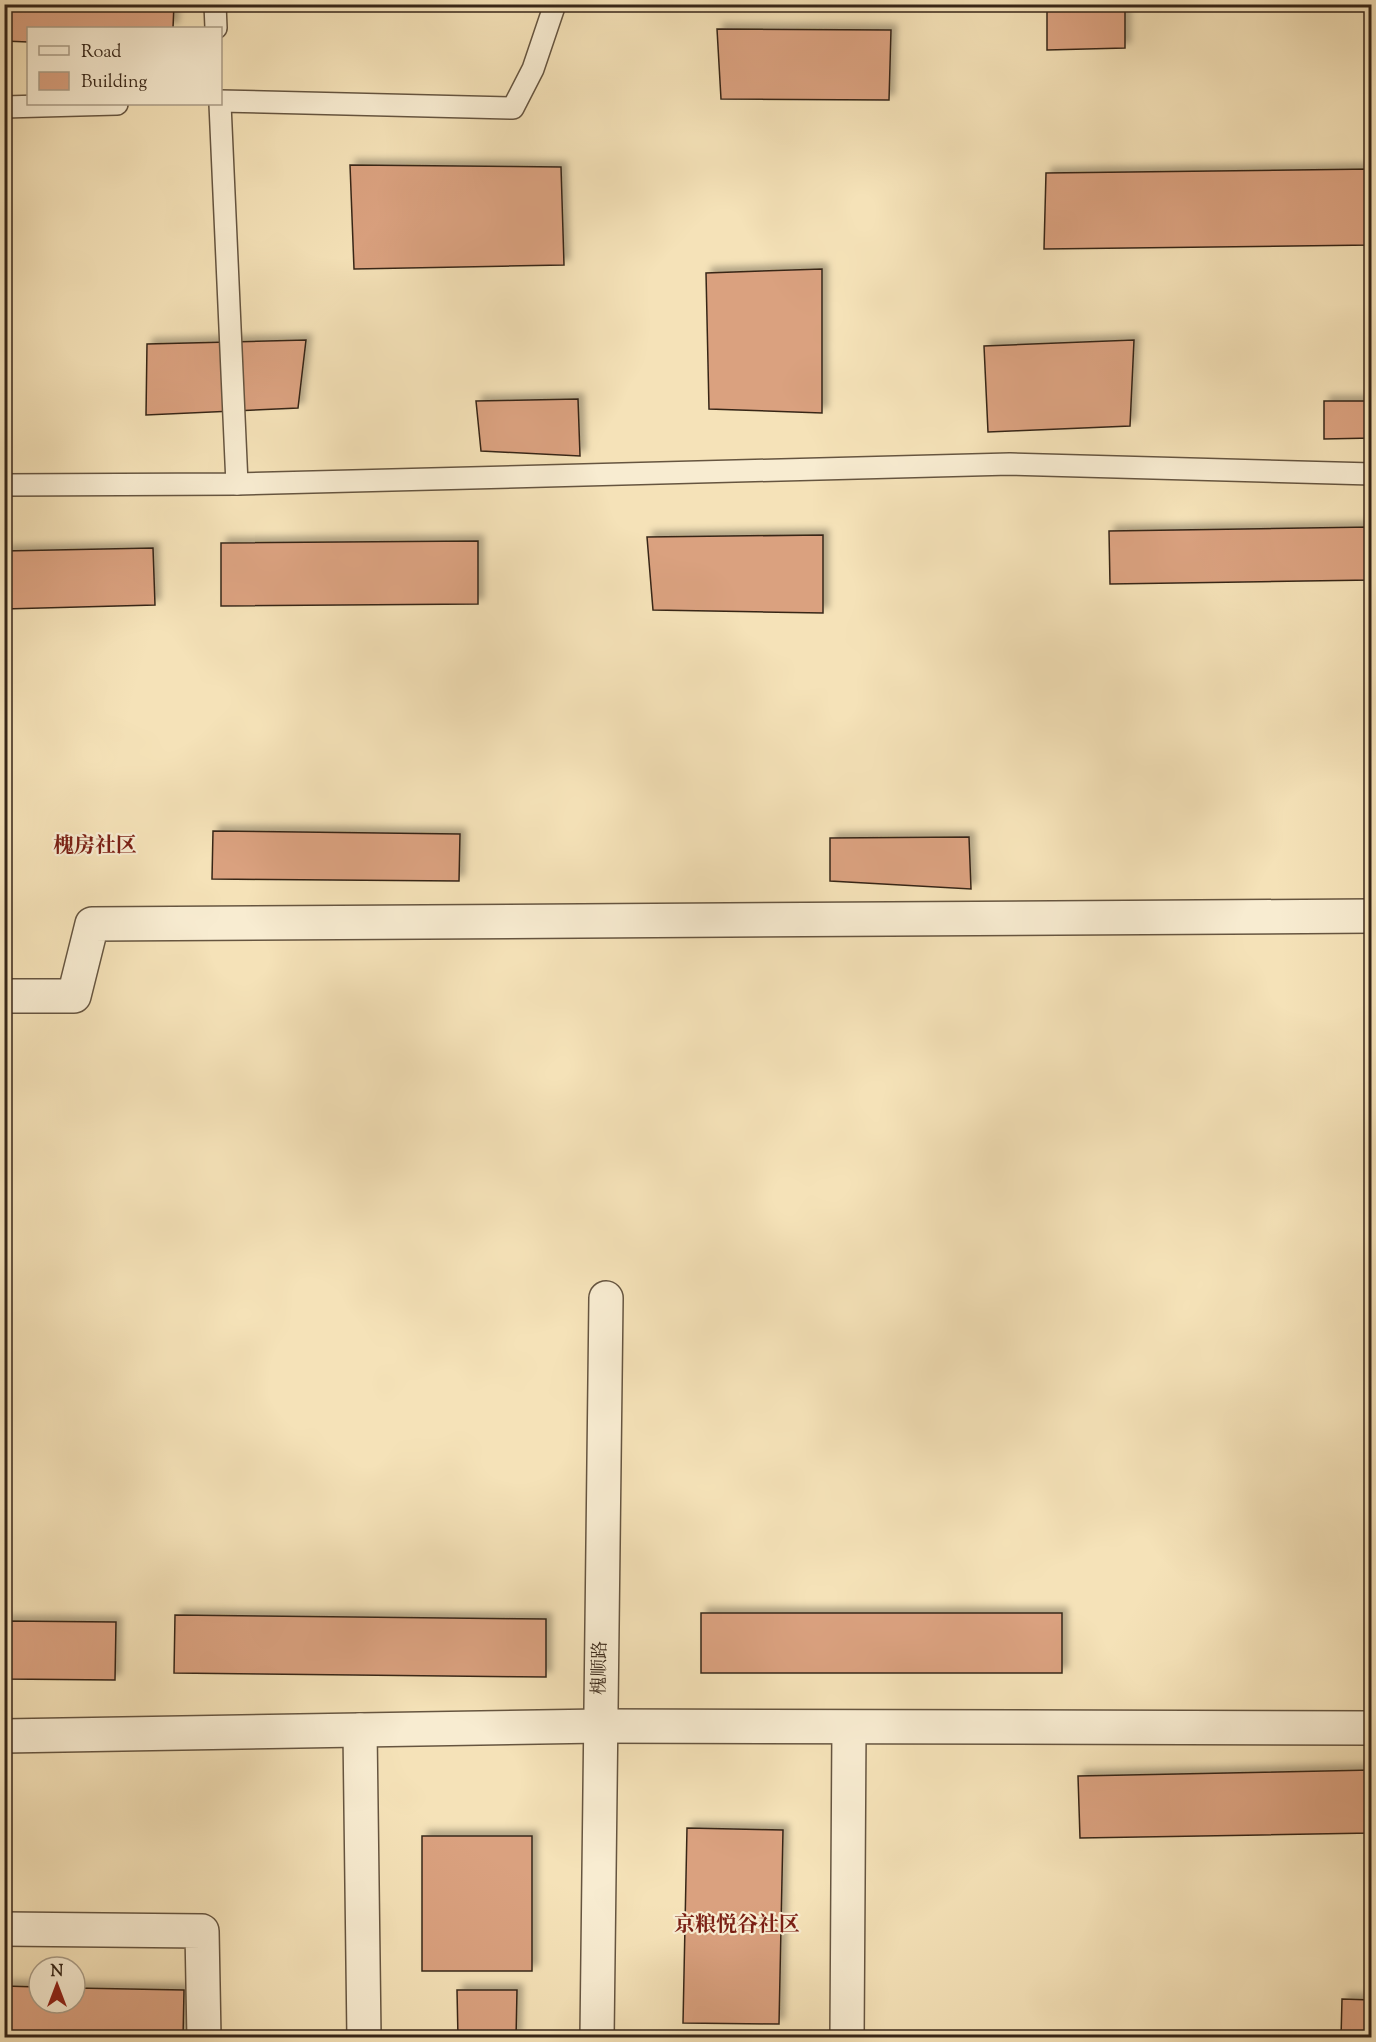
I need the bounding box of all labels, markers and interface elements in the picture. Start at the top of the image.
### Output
legend [27,27,222,105]
text: Road [81,40,121,66]
text: Building [81,70,147,96]
district label: 槐房社区 [53,832,137,862]
street label: 槐顺路 [588,1641,614,1695]
district label: 京粮悦谷社区 [674,1911,800,1941]
north arrow [27,1955,87,2015]
text: N [51,1961,64,1984]

